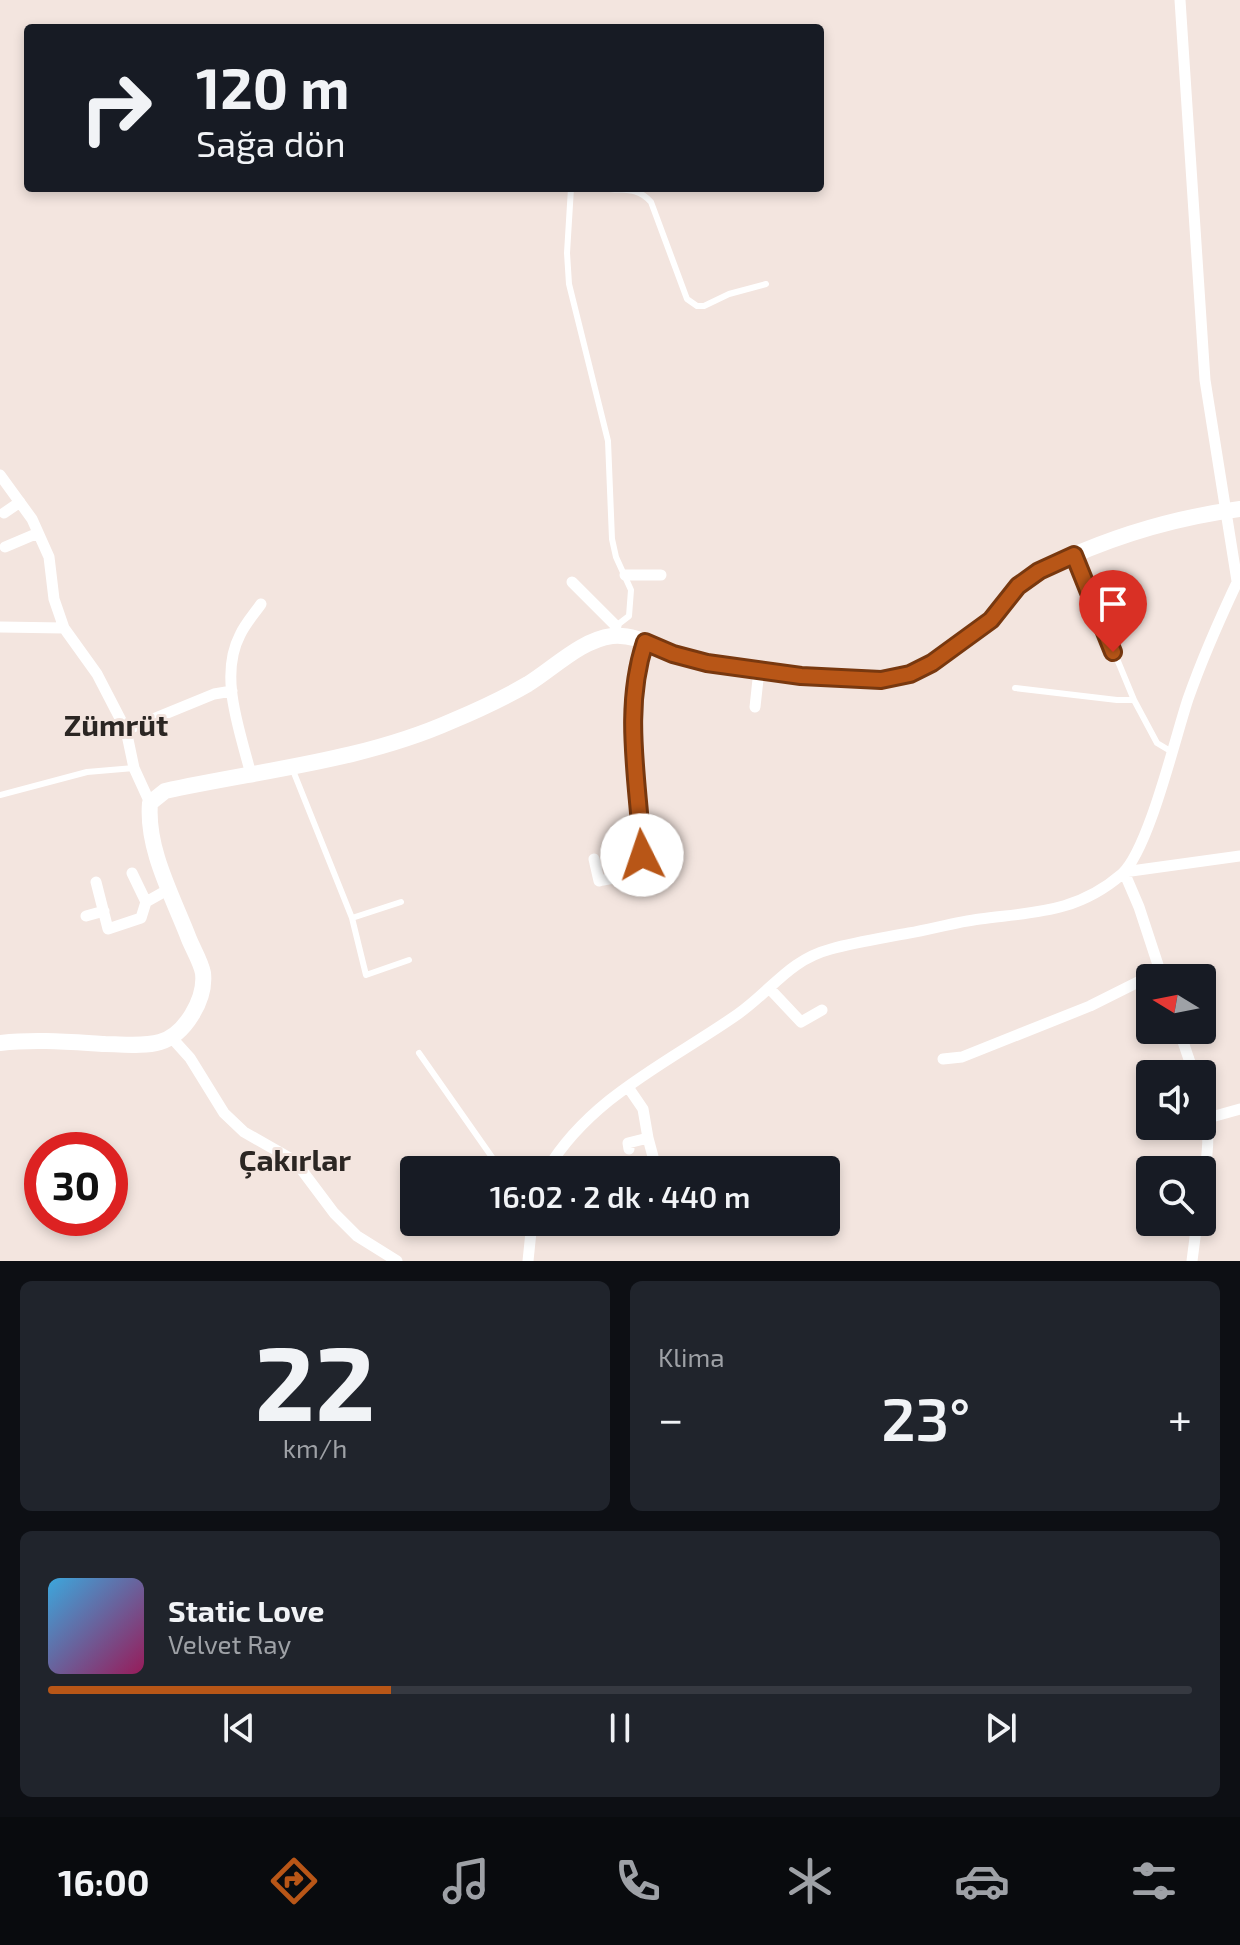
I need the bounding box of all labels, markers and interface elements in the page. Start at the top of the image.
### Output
text: 120 m [196,53,350,120]
icon: right [64,56,168,160]
text: Sağa dön [196,121,346,164]
pin [1079,570,1147,652]
icon: arrive [1091,582,1135,626]
district label: Zümrüt [64,706,168,742]
position arrow [600,813,684,897]
north arrow [1136,964,1216,1044]
map controls [1136,964,1216,1236]
button: sound [1136,1060,1216,1140]
speed limit sign: 30 [24,1132,128,1236]
district label: Çakırlar [239,1141,351,1179]
button: search [1136,1156,1216,1236]
text: 16:02 · 2 dk · 440 m [490,1178,750,1214]
text: 22 [255,1317,375,1442]
text: Klima [658,1341,725,1372]
text: 23° [881,1381,970,1453]
text: − [658,1391,684,1444]
text: + [1168,1391,1192,1444]
text: km/h [283,1432,347,1463]
text: Static Love [168,1592,324,1628]
text: Velvet Ray [168,1628,291,1659]
icon: previous [217,1706,261,1750]
icon: pause [598,1706,642,1750]
icon: next [979,1706,1023,1750]
icon: directions [266,1853,322,1909]
icon: music [438,1853,494,1909]
icon: phone [610,1853,666,1909]
icon: climate [782,1853,838,1909]
icon: car [954,1853,1010,1909]
icon: filters [1126,1853,1182,1909]
text: 16:00 [58,1860,150,1903]

